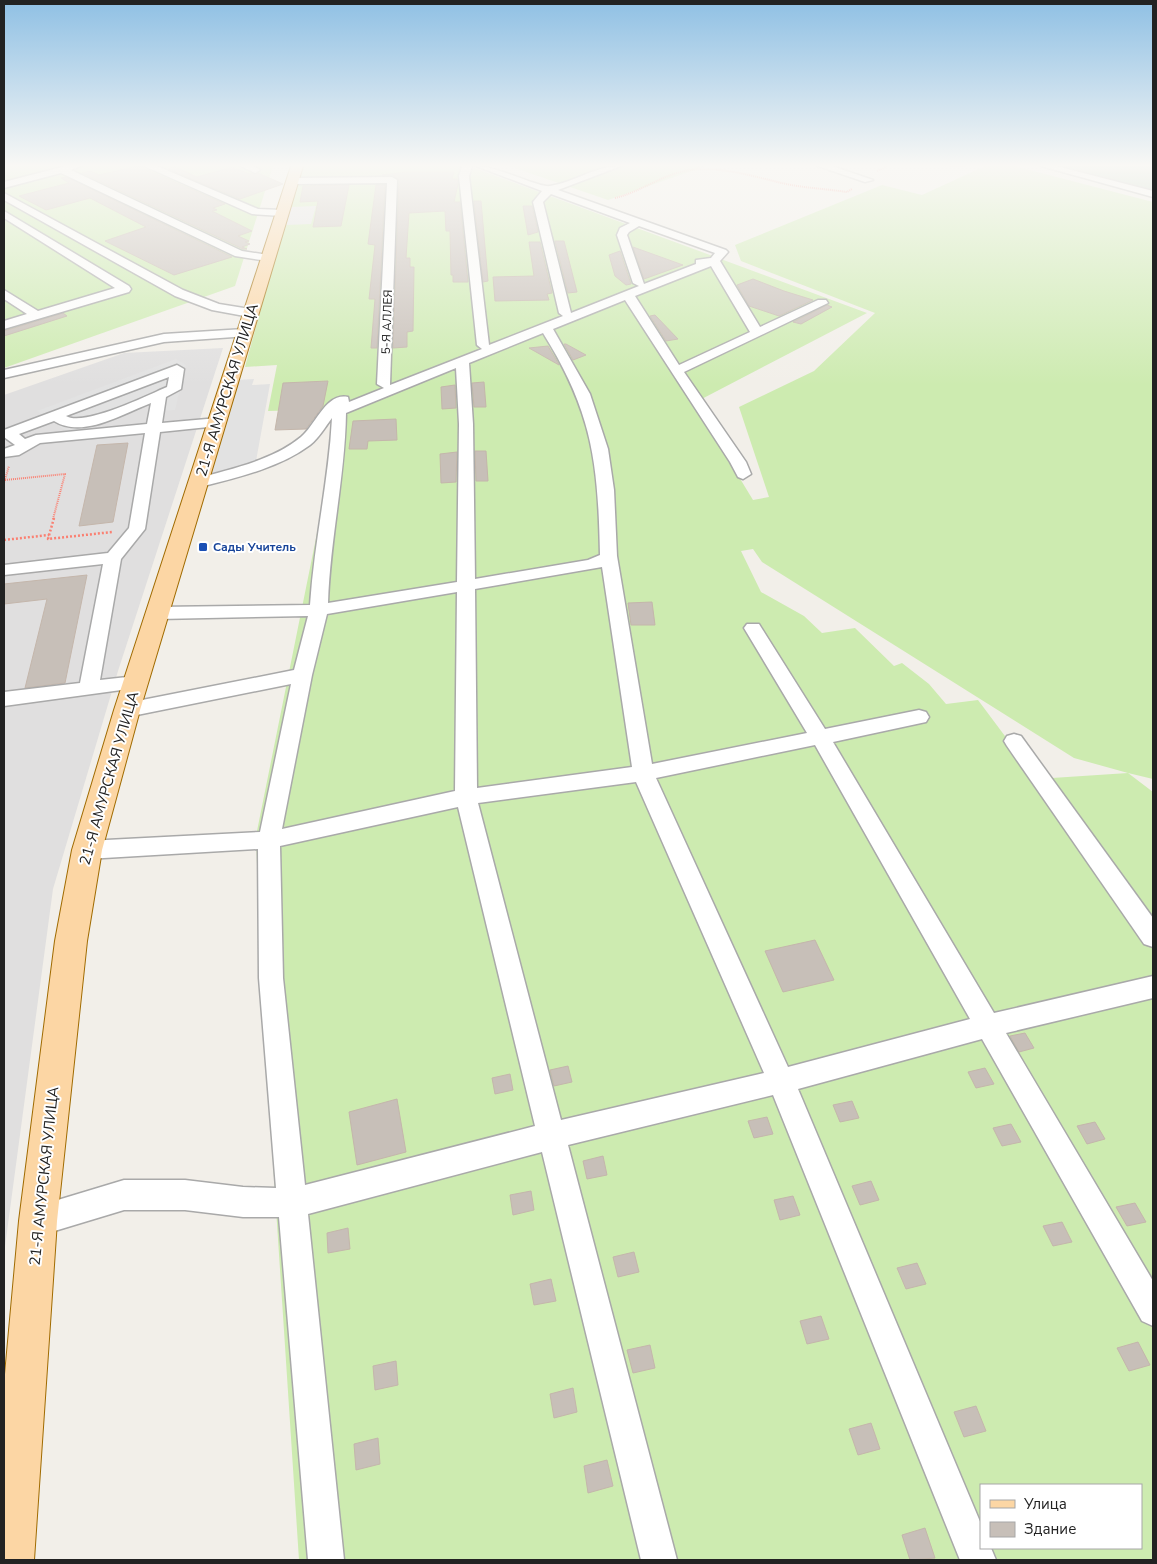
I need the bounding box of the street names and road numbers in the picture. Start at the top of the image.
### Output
street label: 5-Я АЛЛЕЯ [378,289,396,355]
street label: 21-Я АМУРСКАЯ УЛИЦА [191,301,263,479]
street label: 21-Я АМУРСКАЯ УЛИЦА [75,689,143,867]
street label: 21-Я АМУРСКАЯ УЛИЦА [25,1085,63,1267]

